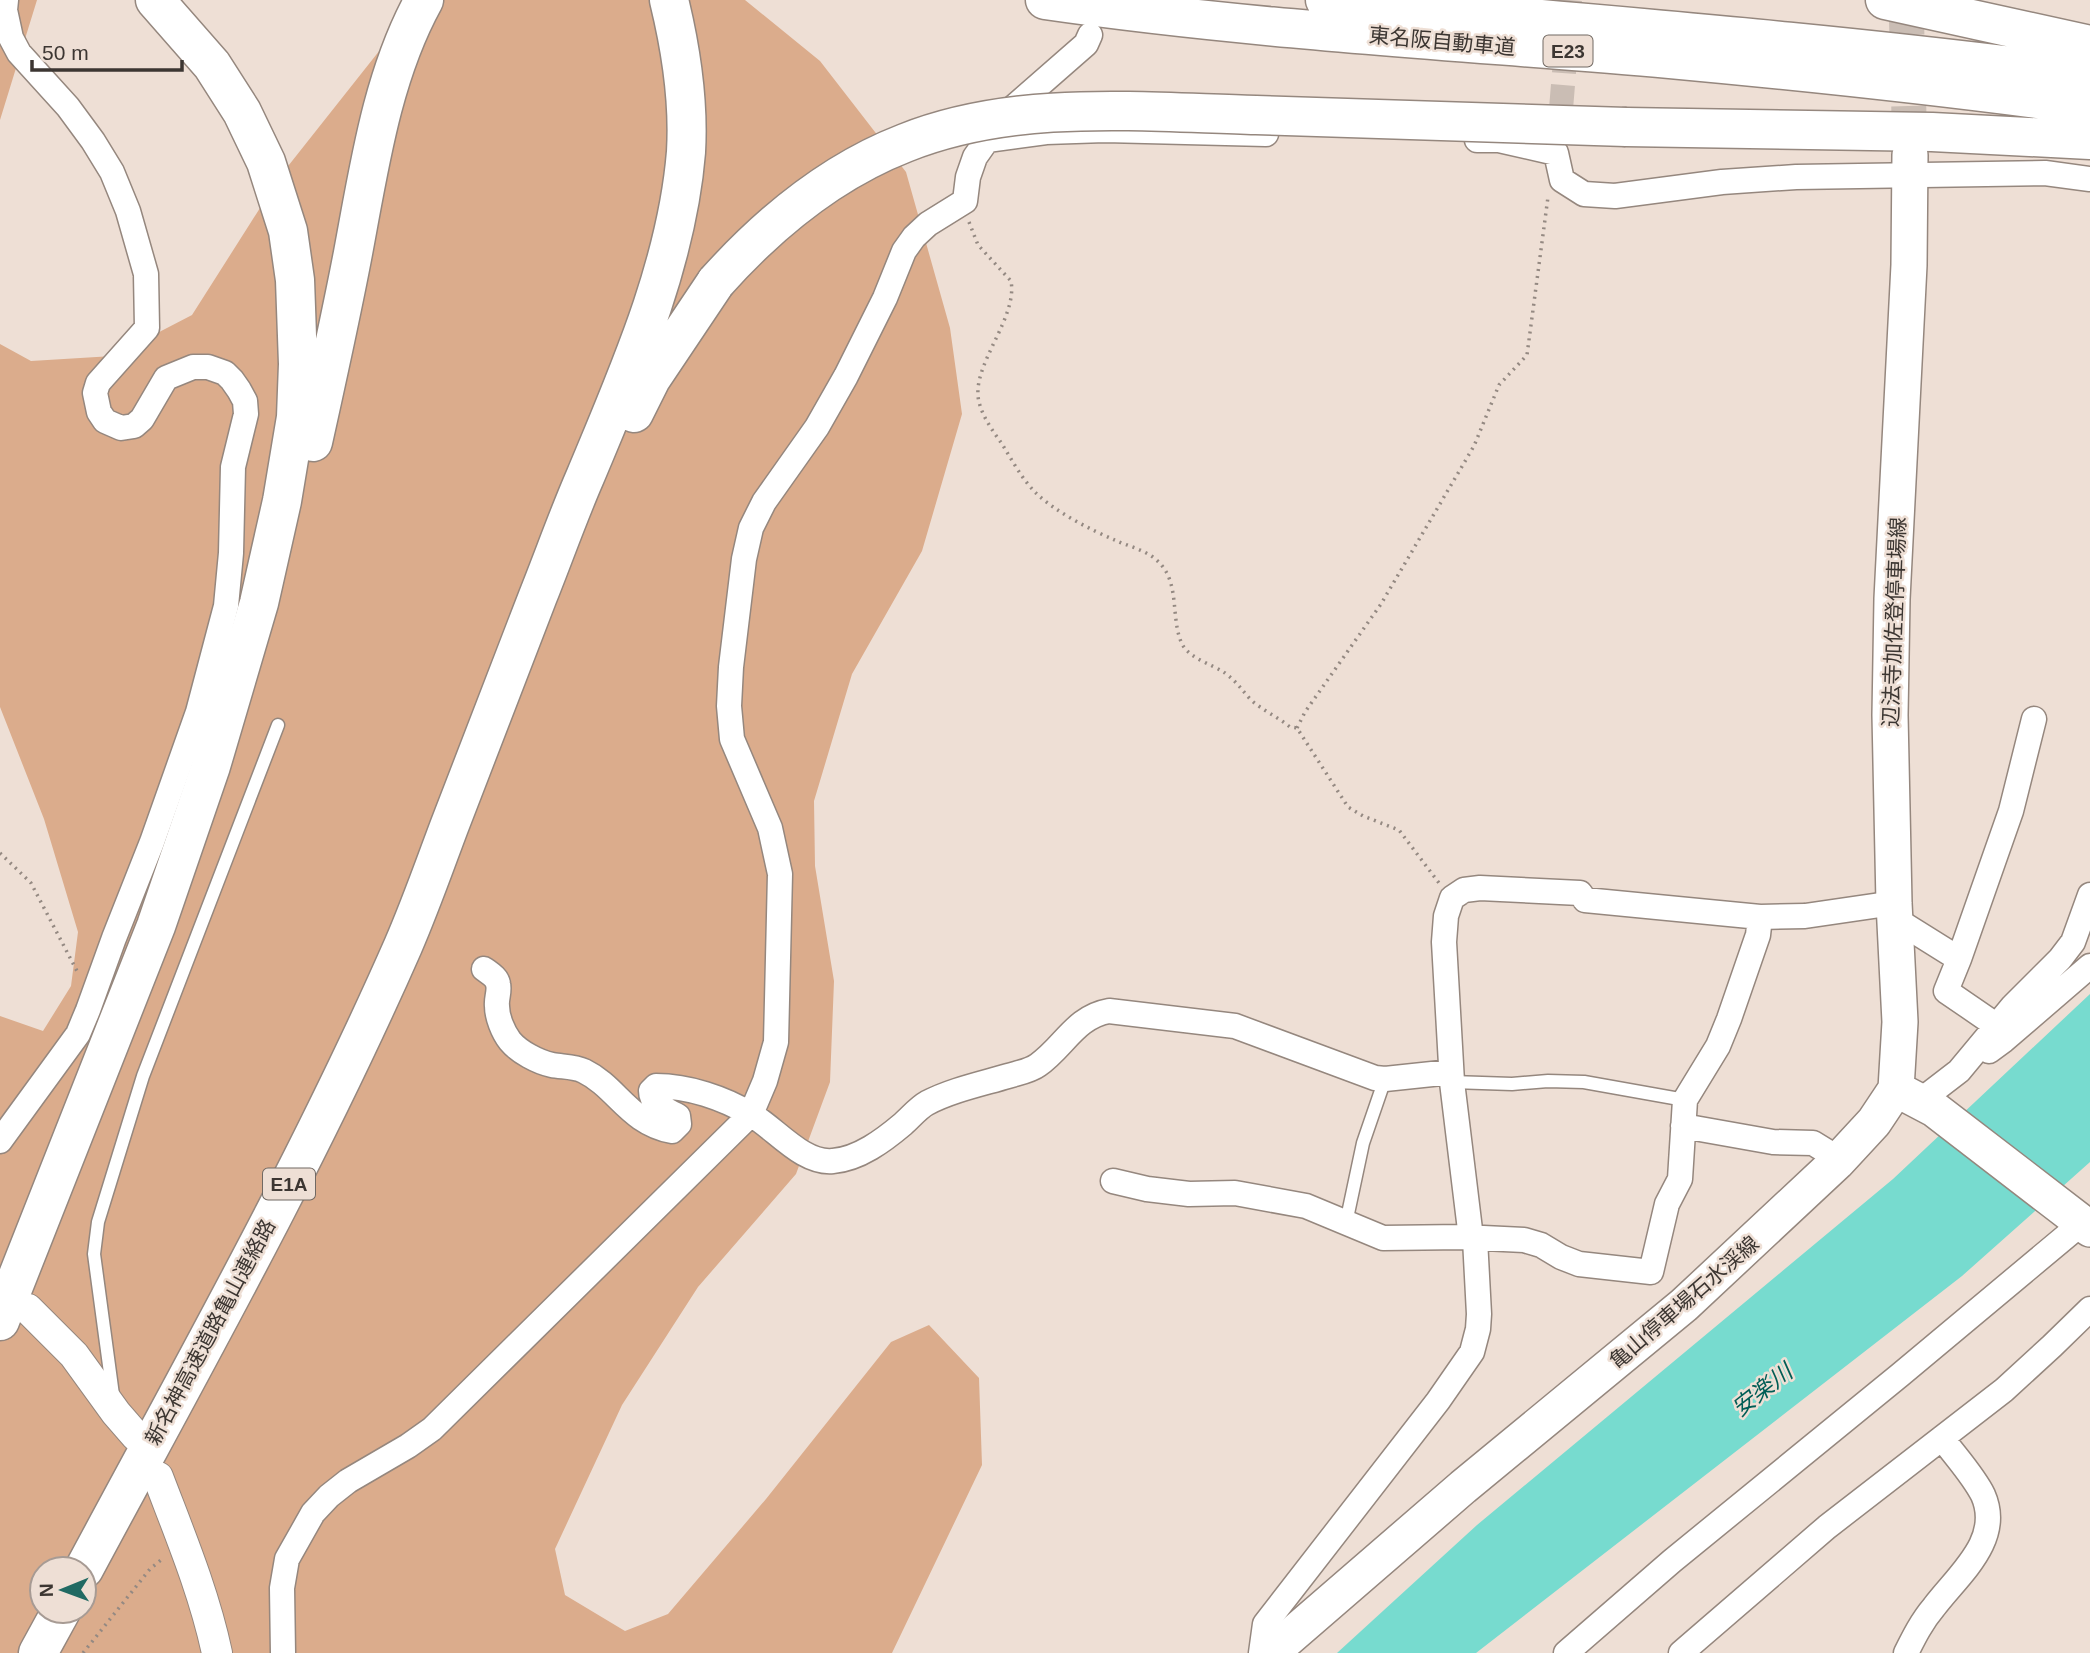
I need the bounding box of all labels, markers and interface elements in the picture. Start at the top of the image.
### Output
street label: 東名阪自動車道 [1368,23,1516,59]
scale bar [32,28,182,72]
road number: E23 [1544,36,1592,66]
text: 50 m [42,41,89,64]
street label: 辺法寺加佐登停車場線 [1879,517,1909,727]
road number: E1A [263,1168,315,1200]
street label: 新名神高速道路亀山連絡路 [141,1215,279,1449]
street label: 亀山停車場石水渓線 [1605,1231,1763,1373]
water label: 安楽川 [1727,1357,1800,1421]
north arrow [28,1555,98,1625]
text: N [36,1583,57,1597]

